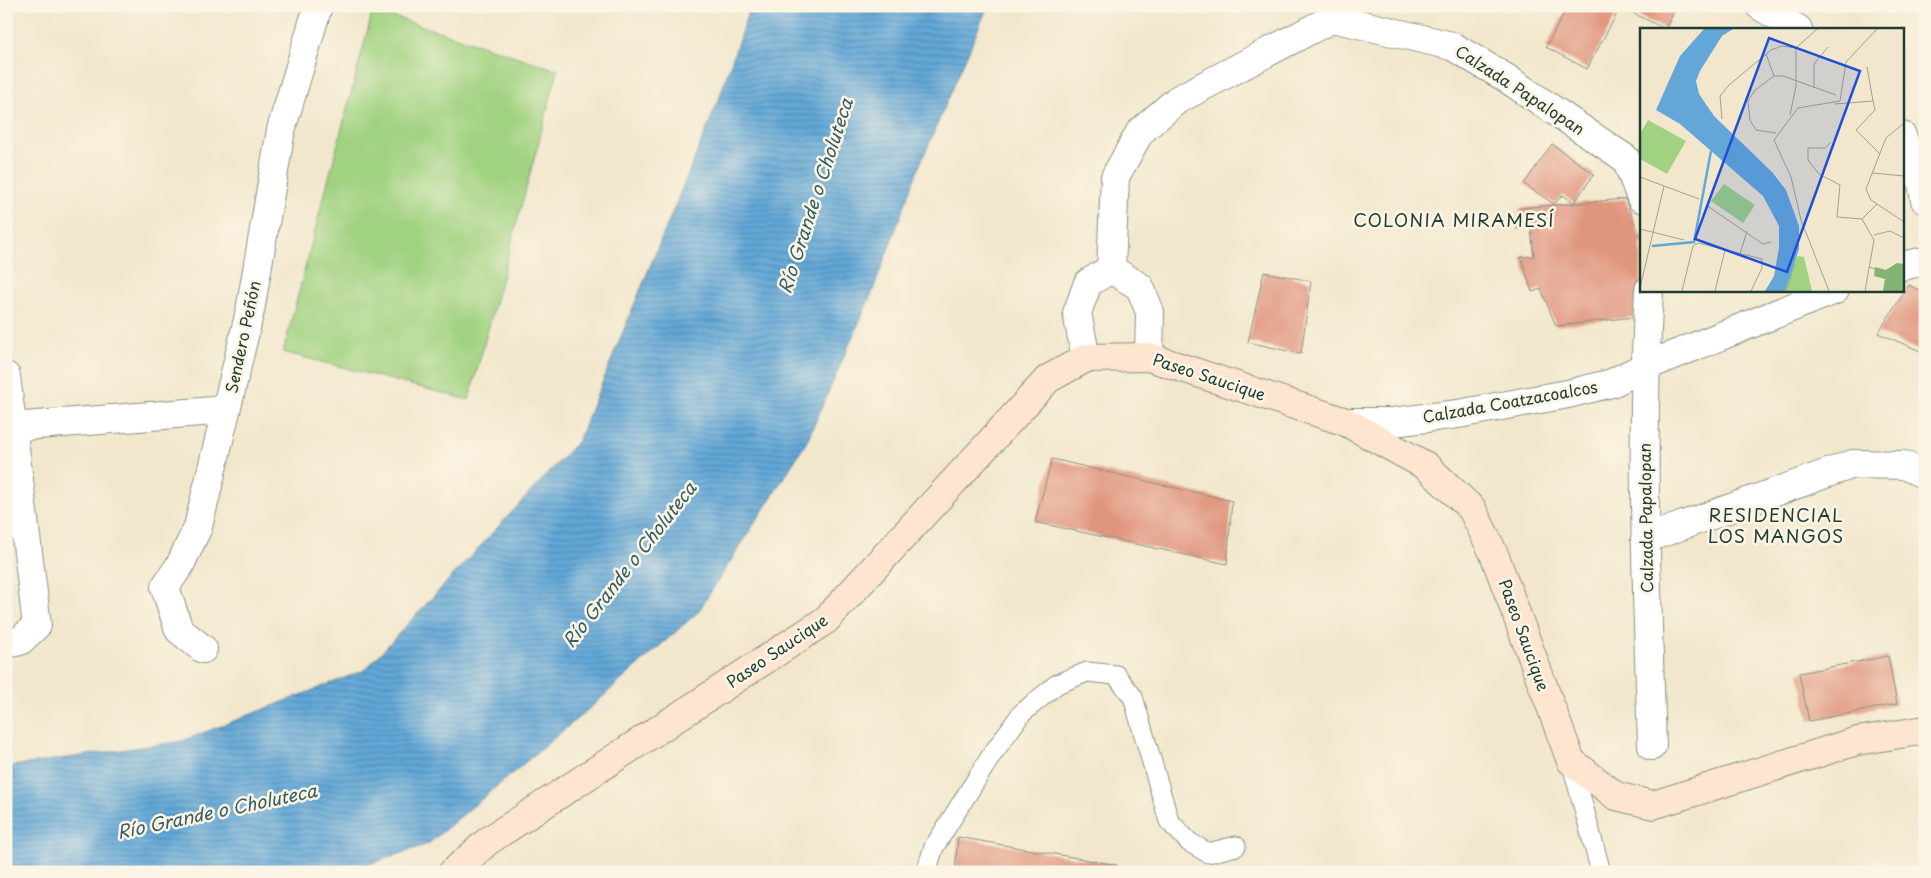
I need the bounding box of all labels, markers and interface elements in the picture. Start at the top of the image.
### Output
inset map [1640,28,1904,291]
street label: Calzada Papalopan [1451,38,1590,140]
water label: Río Grande o Choluteca [770,94,859,297]
district label: COLONIA MIRAMESÍ [1353,206,1555,233]
street label: Sendero Peñón [218,278,266,395]
street label: Paseo Saucique [1150,346,1269,406]
street label: Calzada Coatzacoalcos [1421,374,1599,428]
street label: Calzada Papalopan [1632,443,1658,593]
water label: Río Grande o Choluteca [555,475,703,653]
district label: RESIDENCIAL LOS MANGOS [1708,501,1844,549]
street label: Paseo Saucique [1494,575,1556,694]
street label: Paseo Saucique [721,607,832,693]
water label: Río Grande o Choluteca [114,776,320,845]

